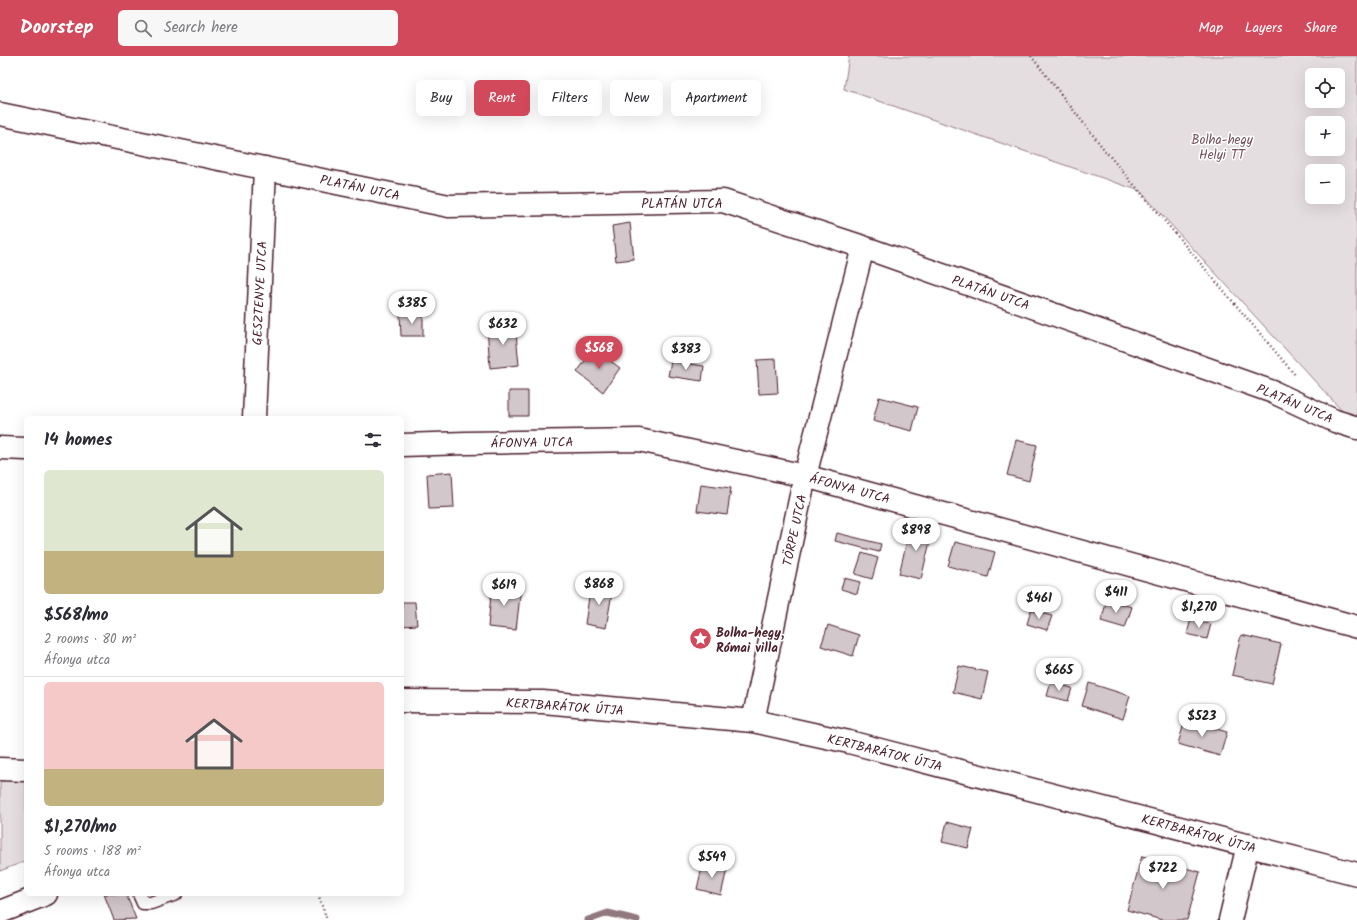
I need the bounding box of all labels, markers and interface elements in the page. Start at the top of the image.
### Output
search box [118,10,398,46]
text: Doorstep [20,13,94,43]
text: Search here [164,16,238,40]
icon: search [132,17,154,39]
text: Map [1199,17,1223,39]
text: Layers [1245,17,1283,39]
text: Share [1305,17,1337,39]
map controls [1305,68,1345,204]
button: locate [1305,68,1345,108]
chip: Buy [416,80,466,116]
chip: Rent [474,80,530,116]
chip: Filters [538,80,602,116]
chip: New [610,80,663,116]
chip: Apartment [671,80,761,116]
button: + [1305,116,1345,156]
park label: Bolha-hegy Helyi TT [1191,130,1254,166]
button: − [1305,164,1345,204]
street label: PLATÁN UTCA [318,170,402,207]
street label: PLATÁN UTCA [641,194,723,215]
street label: GESZTENYE UTCA [247,240,274,346]
street label: PLATÁN UTCA [949,270,1032,317]
pin: $385 [388,291,436,325]
text: $385 [397,293,427,314]
pin: $632 [479,312,527,346]
text: $632 [488,314,518,335]
pin: $568 [575,336,623,370]
pin: $383 [662,337,710,371]
text: $568 [585,338,614,359]
text: $383 [671,339,701,360]
street label: PLATÁN UTCA [1253,379,1336,430]
text: 14 homes [44,427,112,454]
icon: filters [362,429,384,451]
street label: ÁFONYA UTCA [491,432,574,455]
street label: ÁFONYA UTCA [807,469,892,510]
street label: TÖRPE UTCA [778,492,813,568]
icon: home [178,496,250,568]
pin: $898 [892,518,940,552]
text: $898 [901,520,931,541]
pin: $868 [575,572,623,606]
pin: $619 [480,573,528,607]
text: $868 [584,574,614,595]
text: $619 [491,575,517,596]
pin: $411 [1092,580,1140,614]
text: $411 [1105,582,1127,603]
pin: $461 [1015,586,1063,620]
text: $461 [1026,588,1052,609]
pin: $1,270 [1166,595,1232,629]
text: $1,270 [1181,597,1217,618]
text: $568/mo [44,602,108,629]
place label: Bolha-hegy, Római villa [716,623,784,659]
place icon: Bolha-hegy, Római villa [688,626,714,652]
text: 2 rooms · 80 m² [44,629,136,650]
text: Áfonya utca [44,650,110,671]
pin: $665 [1035,658,1083,692]
text: $665 [1045,660,1073,681]
street label: KERTBARÁTOK ÚTJA [505,693,625,722]
pin: $523 [1178,704,1226,738]
text: $523 [1188,706,1216,727]
icon: home [178,708,250,780]
street label: KERTBARÁTOK ÚTJA [825,729,945,778]
street label: KERTBARÁTOK ÚTJA [1139,809,1258,860]
text: $1,270/mo [44,814,117,841]
text: 5 rooms · 188 m² [44,841,141,862]
pin: $549 [688,845,736,879]
text: $549 [698,847,726,868]
pin: $722 [1139,856,1187,890]
text: $722 [1149,858,1178,879]
text: Áfonya utca [44,862,110,883]

